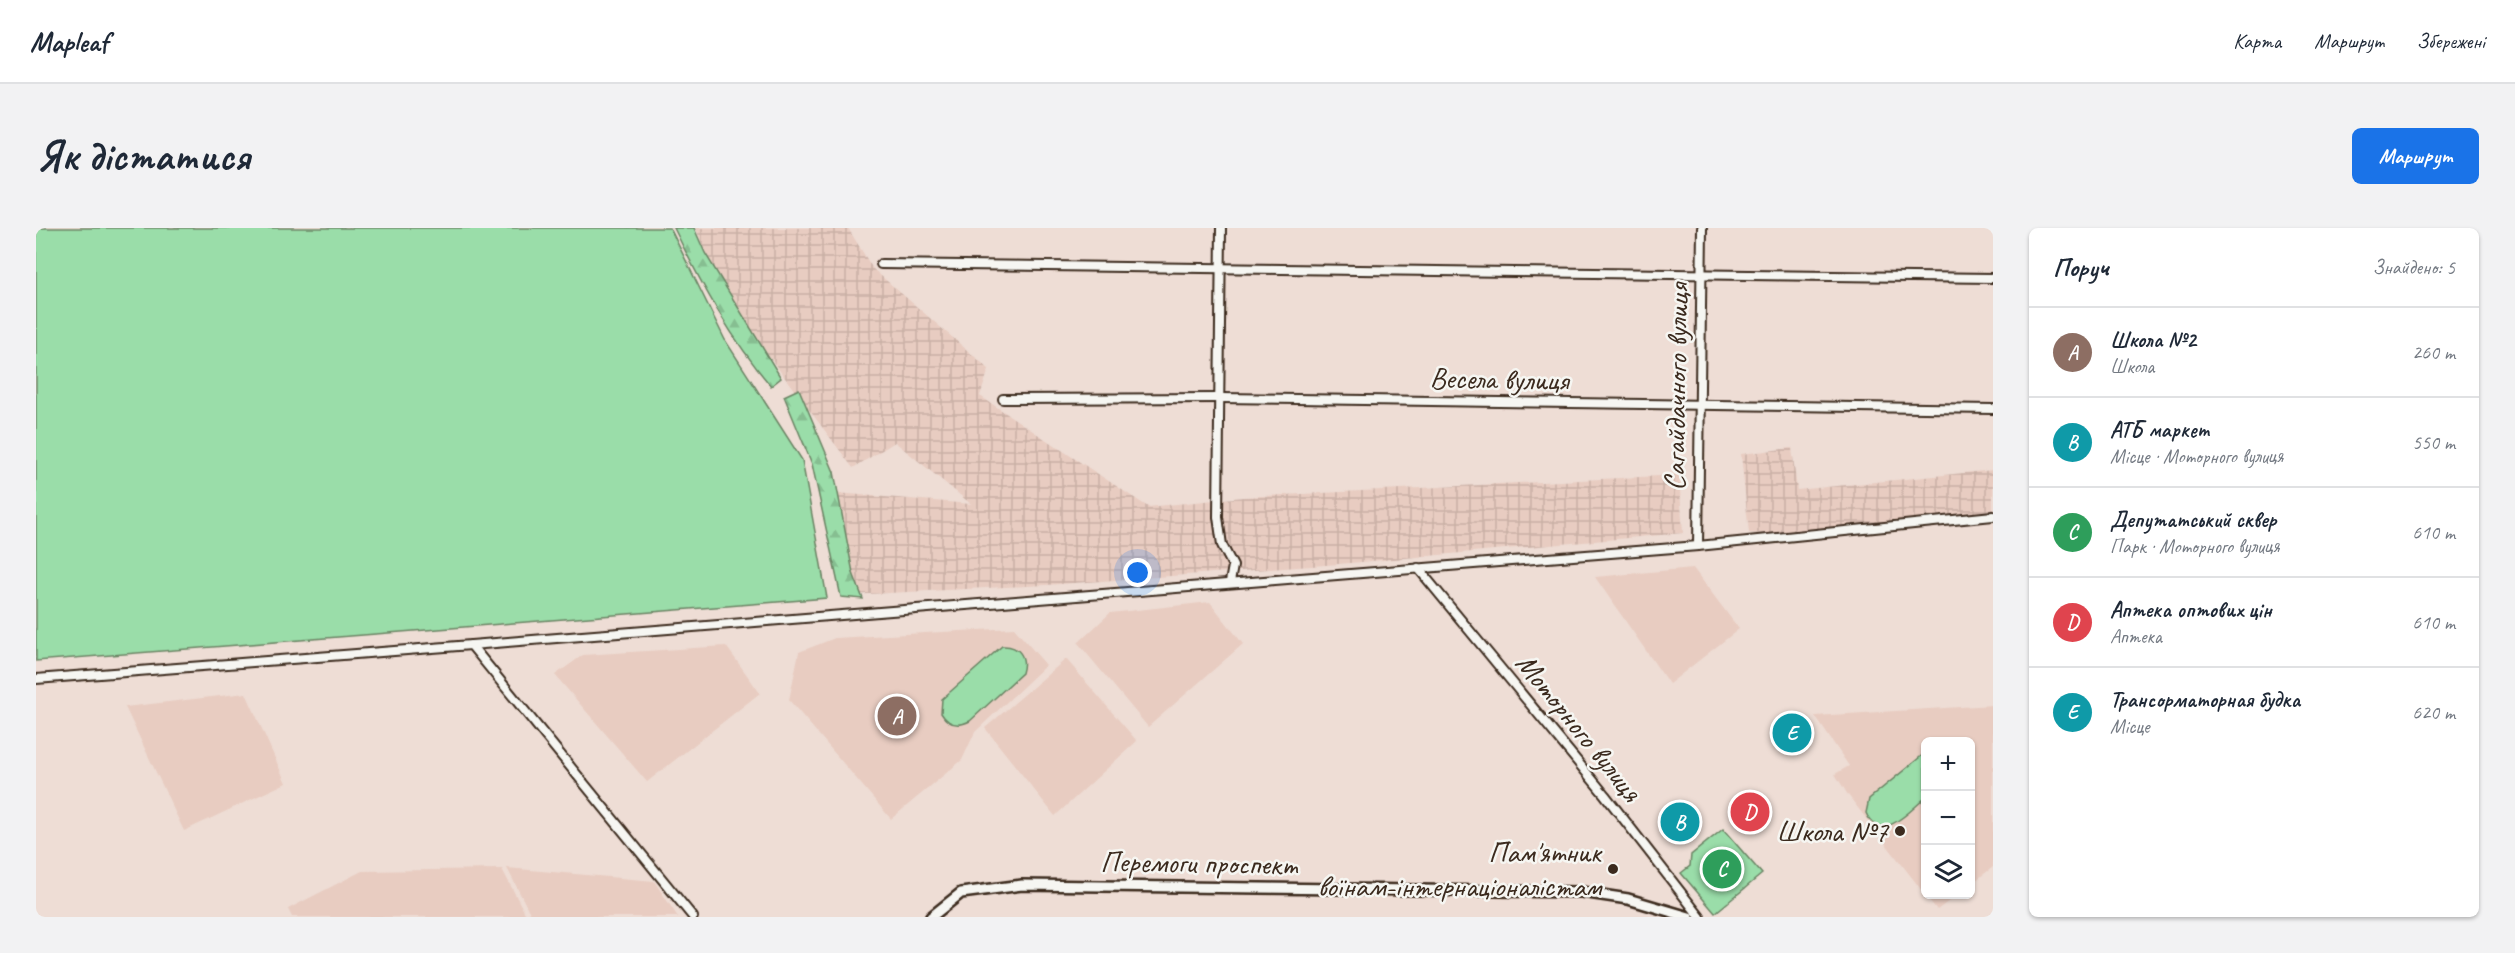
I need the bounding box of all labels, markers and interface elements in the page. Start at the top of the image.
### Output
text: Mapleaf [30,24,108,59]
text: Карта [2233,28,2281,54]
text: Маршрут [2314,28,2384,54]
text: Збережені [2417,28,2485,54]
button: Маршрут [2352,128,2479,184]
text: Як дістатися [36,130,250,183]
text: Поруч [2053,251,2109,284]
text: Знайдено: 5 [2373,255,2455,280]
street label: Сагайдачного вулиця [1655,280,1697,491]
text: Школа №2 [2110,326,2196,354]
text: A [2067,340,2078,365]
text: 260 m [2412,340,2455,365]
text: Школа [2110,354,2154,379]
street label: Весела вулиця [1429,359,1571,399]
text: АТБ маркет [2110,416,2209,444]
text: B [2067,430,2078,455]
text: 550 m [2412,430,2455,455]
text: Місце · Моторного вулиця [2110,444,2283,469]
text: Депутатський сквер [2110,506,2276,534]
text: C [2068,520,2077,545]
text: 610 m [2412,520,2455,545]
text: Парк · Моторного вулиця [2110,534,2279,559]
your location [1123,558,1152,587]
text: Аптека оптових цін [2110,596,2272,624]
text: D [2067,610,2078,635]
text: 610 m [2412,610,2455,635]
text: Аптека [2110,624,2162,649]
street label: Моторного вулиця [1507,645,1651,810]
text: Трансорматорная будка [2110,686,2300,714]
pin: A [878,694,916,738]
text: E [2067,700,2078,725]
text: 620 m [2412,700,2455,725]
pin: E [1772,710,1812,756]
text: Місце [2110,714,2150,739]
map controls [1921,737,1975,899]
button: + [1921,737,1975,791]
pin: D [1730,790,1770,834]
button: − [1921,791,1975,845]
pin: B [1660,800,1700,844]
place label: Школа №7 [1776,812,1889,850]
marker: Школа №7 [1893,824,1907,838]
place label: Пам'ятник воїнам-інтернаціоналістам [1318,833,1603,905]
street label: Перемоги проспект [1100,842,1299,884]
button: layers [1921,845,1975,899]
pin: C [1702,846,1742,892]
marker: Пам'ятник воїнам-інтернаціоналістам [1606,862,1620,876]

